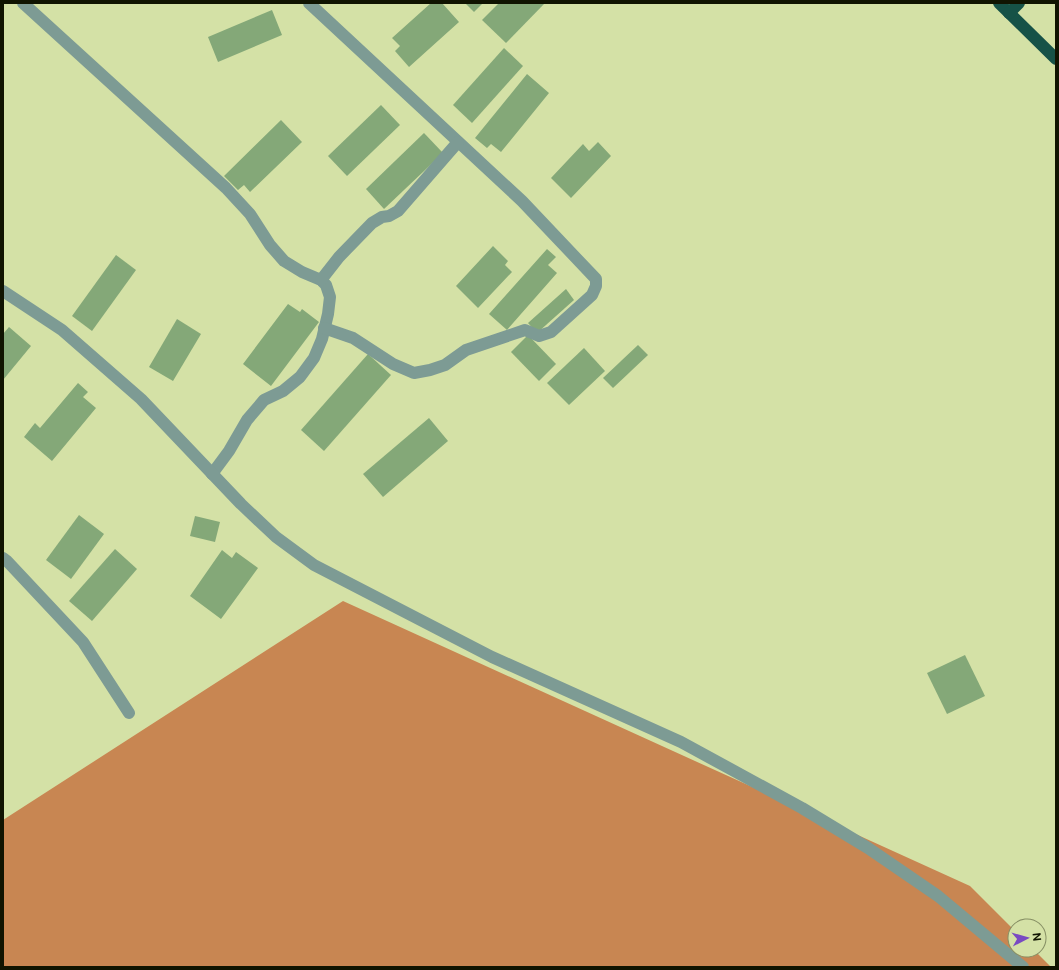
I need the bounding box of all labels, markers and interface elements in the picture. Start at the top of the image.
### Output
north arrow [1007,918,1047,958]
text: N [1031,932,1043,942]

